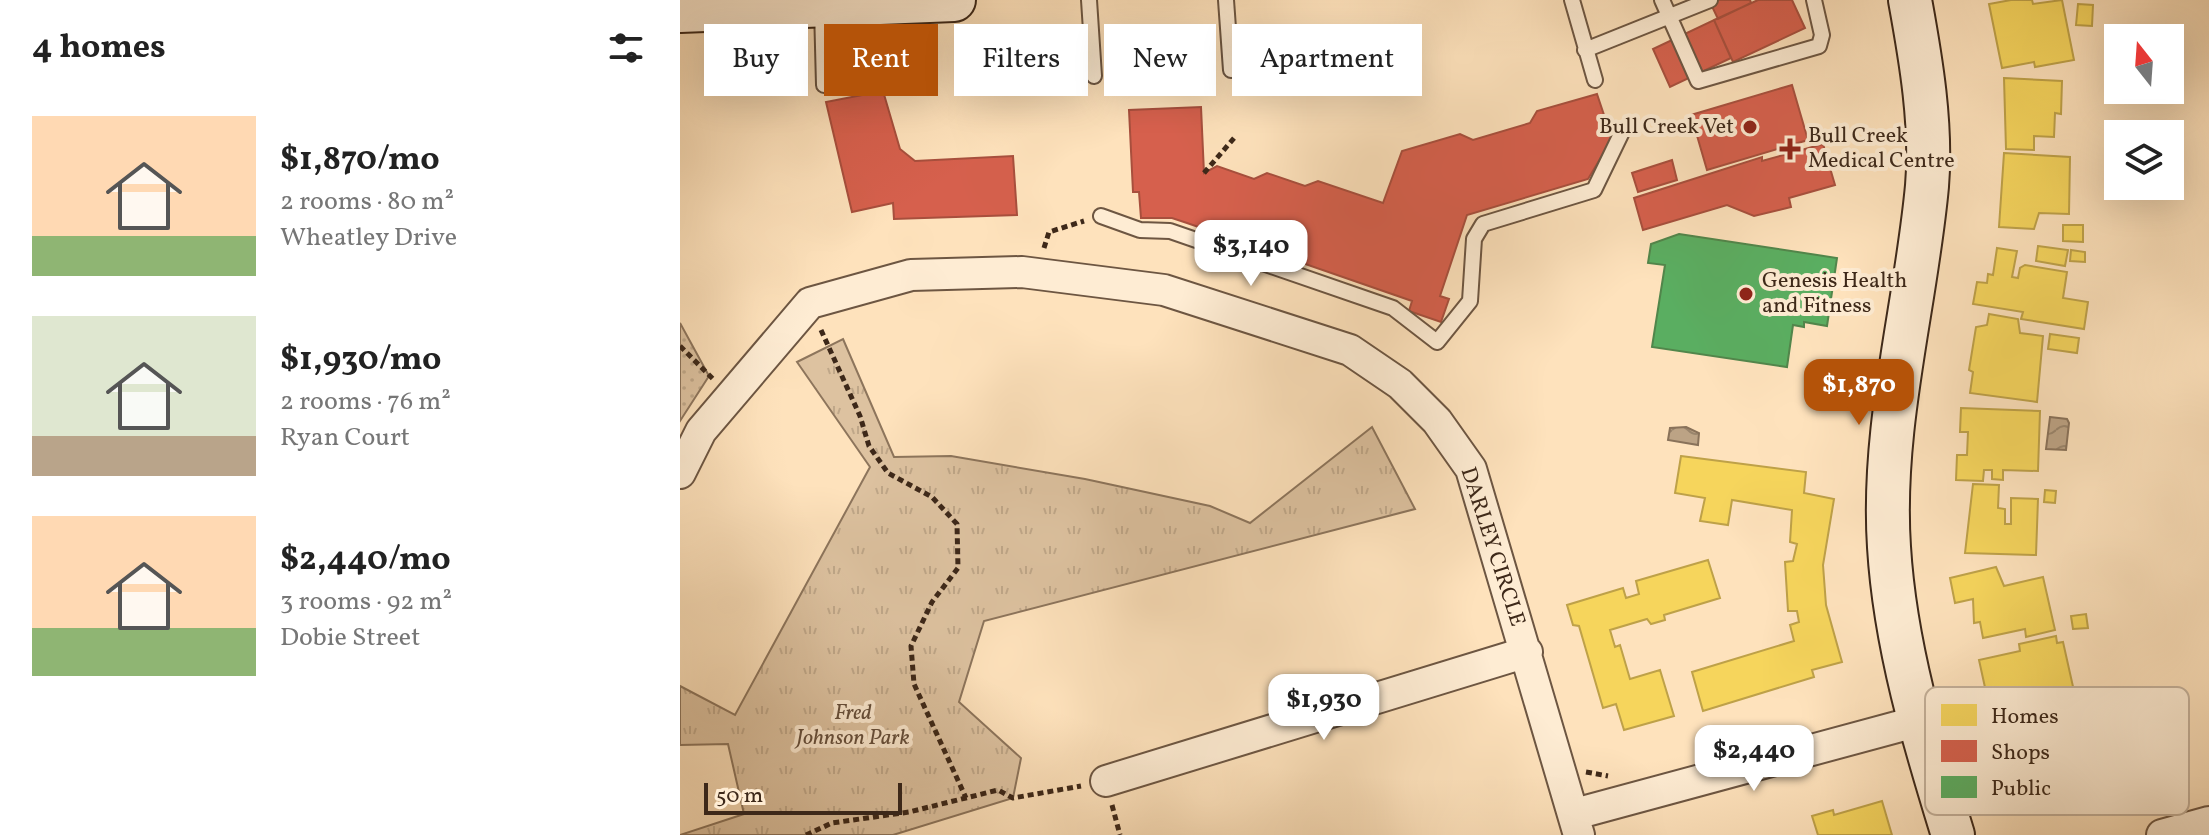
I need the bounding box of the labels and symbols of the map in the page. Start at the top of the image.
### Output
north arrow [2104,24,2184,104]
place label: Bull Creek Vet [1599,112,1734,143]
marker: Bull Creek Vet [1741,118,1759,136]
place label: Bull Creek Medical Centre [1808,121,1955,177]
marker: Bull Creek Medical Centre [1779,138,1801,160]
pin: $3,140 [1186,220,1316,288]
place label: Genesis Health and Fitness [1762,266,1907,322]
marker: Genesis Health and Fitness [1737,285,1755,303]
pin: $1,870 [1794,359,1924,427]
street label: DARLEY CIRCLE [1452,463,1532,631]
pin: $1,930 [1259,674,1389,742]
legend [1925,687,2189,815]
park label: Fred Johnson Park [794,698,910,754]
text: Homes [1991,702,2059,733]
pin: $2,440 [1689,725,1819,793]
text: Shops [1991,738,2050,769]
text: Public [1991,774,2051,805]
scale bar [704,779,902,815]

